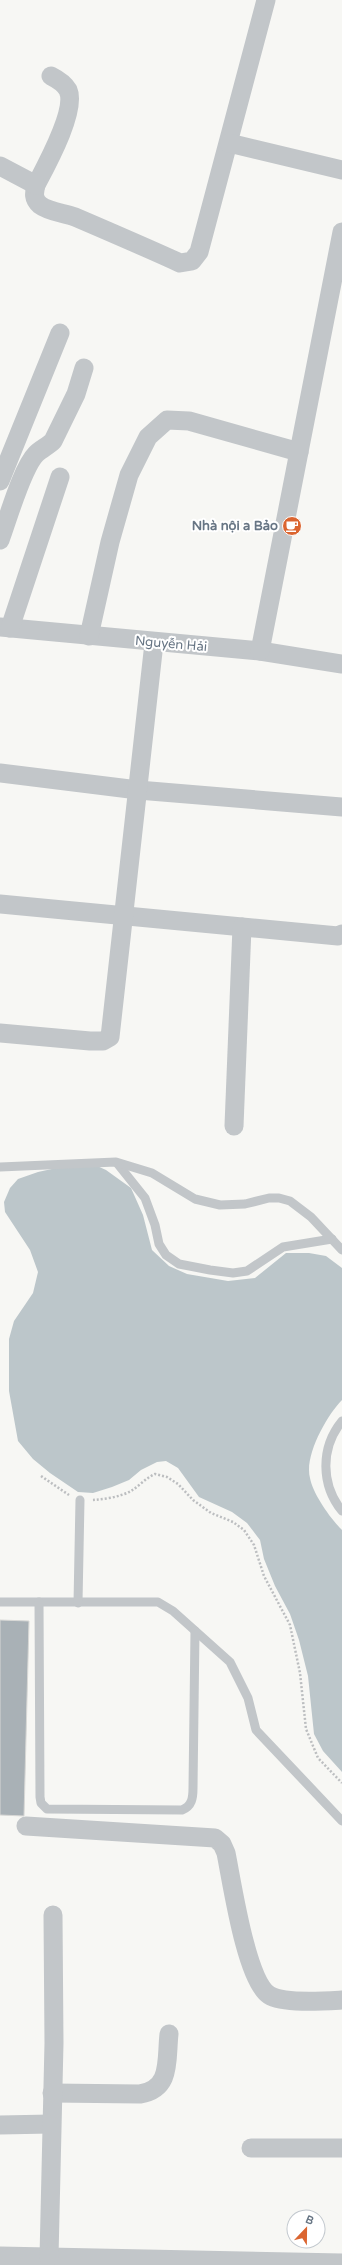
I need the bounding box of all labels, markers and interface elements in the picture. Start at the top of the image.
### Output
cafe icon: Nhà nội a Bảo [281,515,303,537]
place label: Nhà nội a Bảo [192,518,278,534]
street label: Nguyễn Hải [134,633,208,655]
north arrow [286,2209,326,2249]
text: B [304,2213,316,2228]

